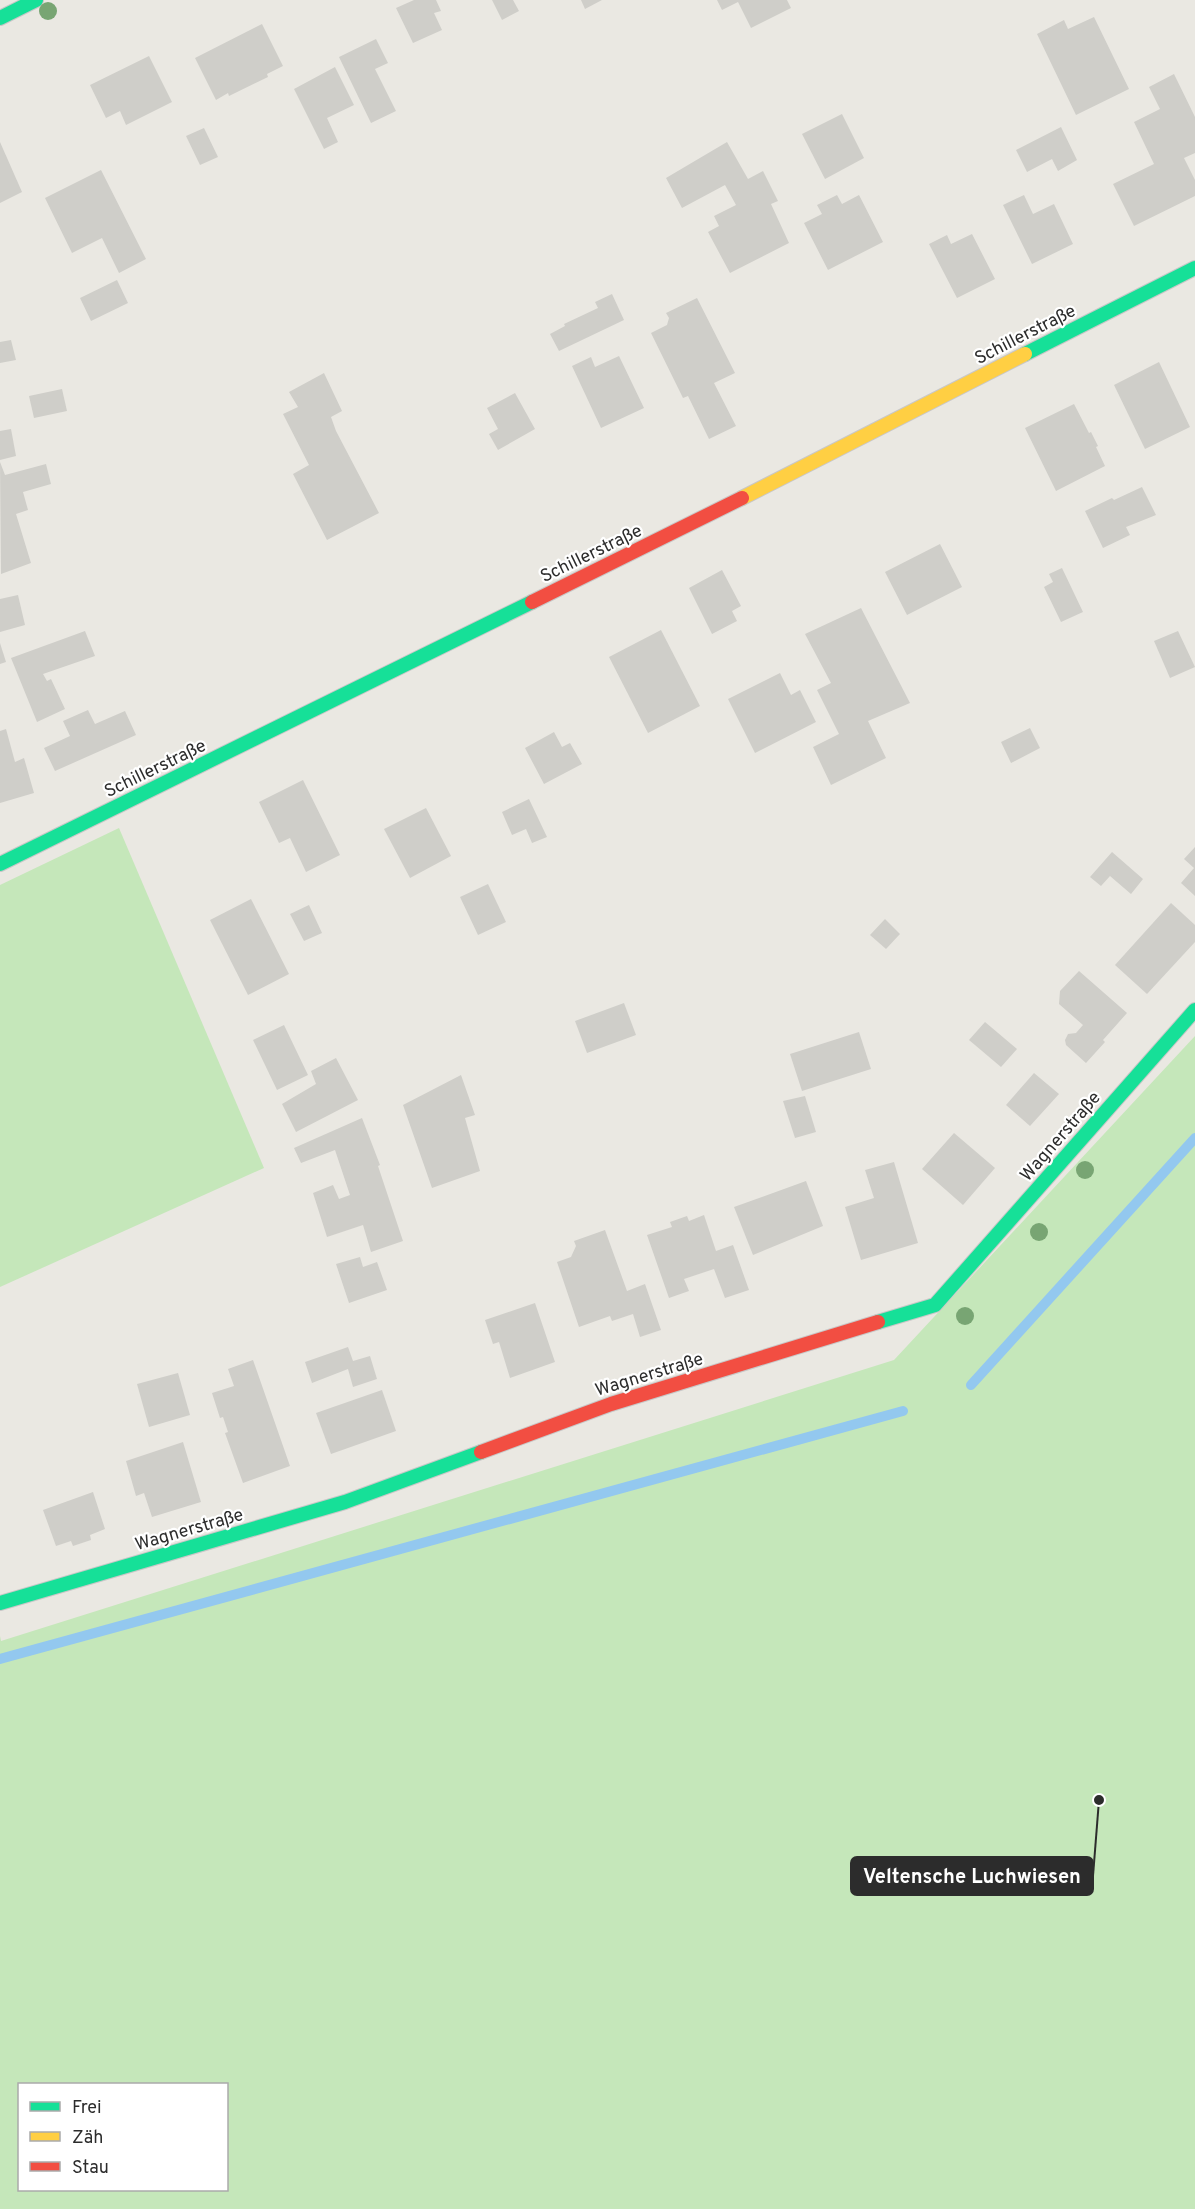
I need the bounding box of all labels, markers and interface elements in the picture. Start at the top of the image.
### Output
street label: Schillerstraße [971,300,1080,371]
street label: Schillerstraße [537,520,646,589]
street label: Schillerstraße [101,735,210,804]
street label: Wagnerstraße [1016,1087,1106,1187]
street label: Wagnerstraße [593,1348,706,1403]
street label: Wagnerstraße [132,1504,246,1557]
callout: Veltensche Luchwiesen [851,1857,1093,1895]
text: Veltensche Luchwiesen [863,1865,1081,1891]
legend [18,2083,228,2191]
text: Frei [72,2097,102,2120]
text: Zäh [72,2127,103,2150]
text: Stau [72,2157,109,2180]

